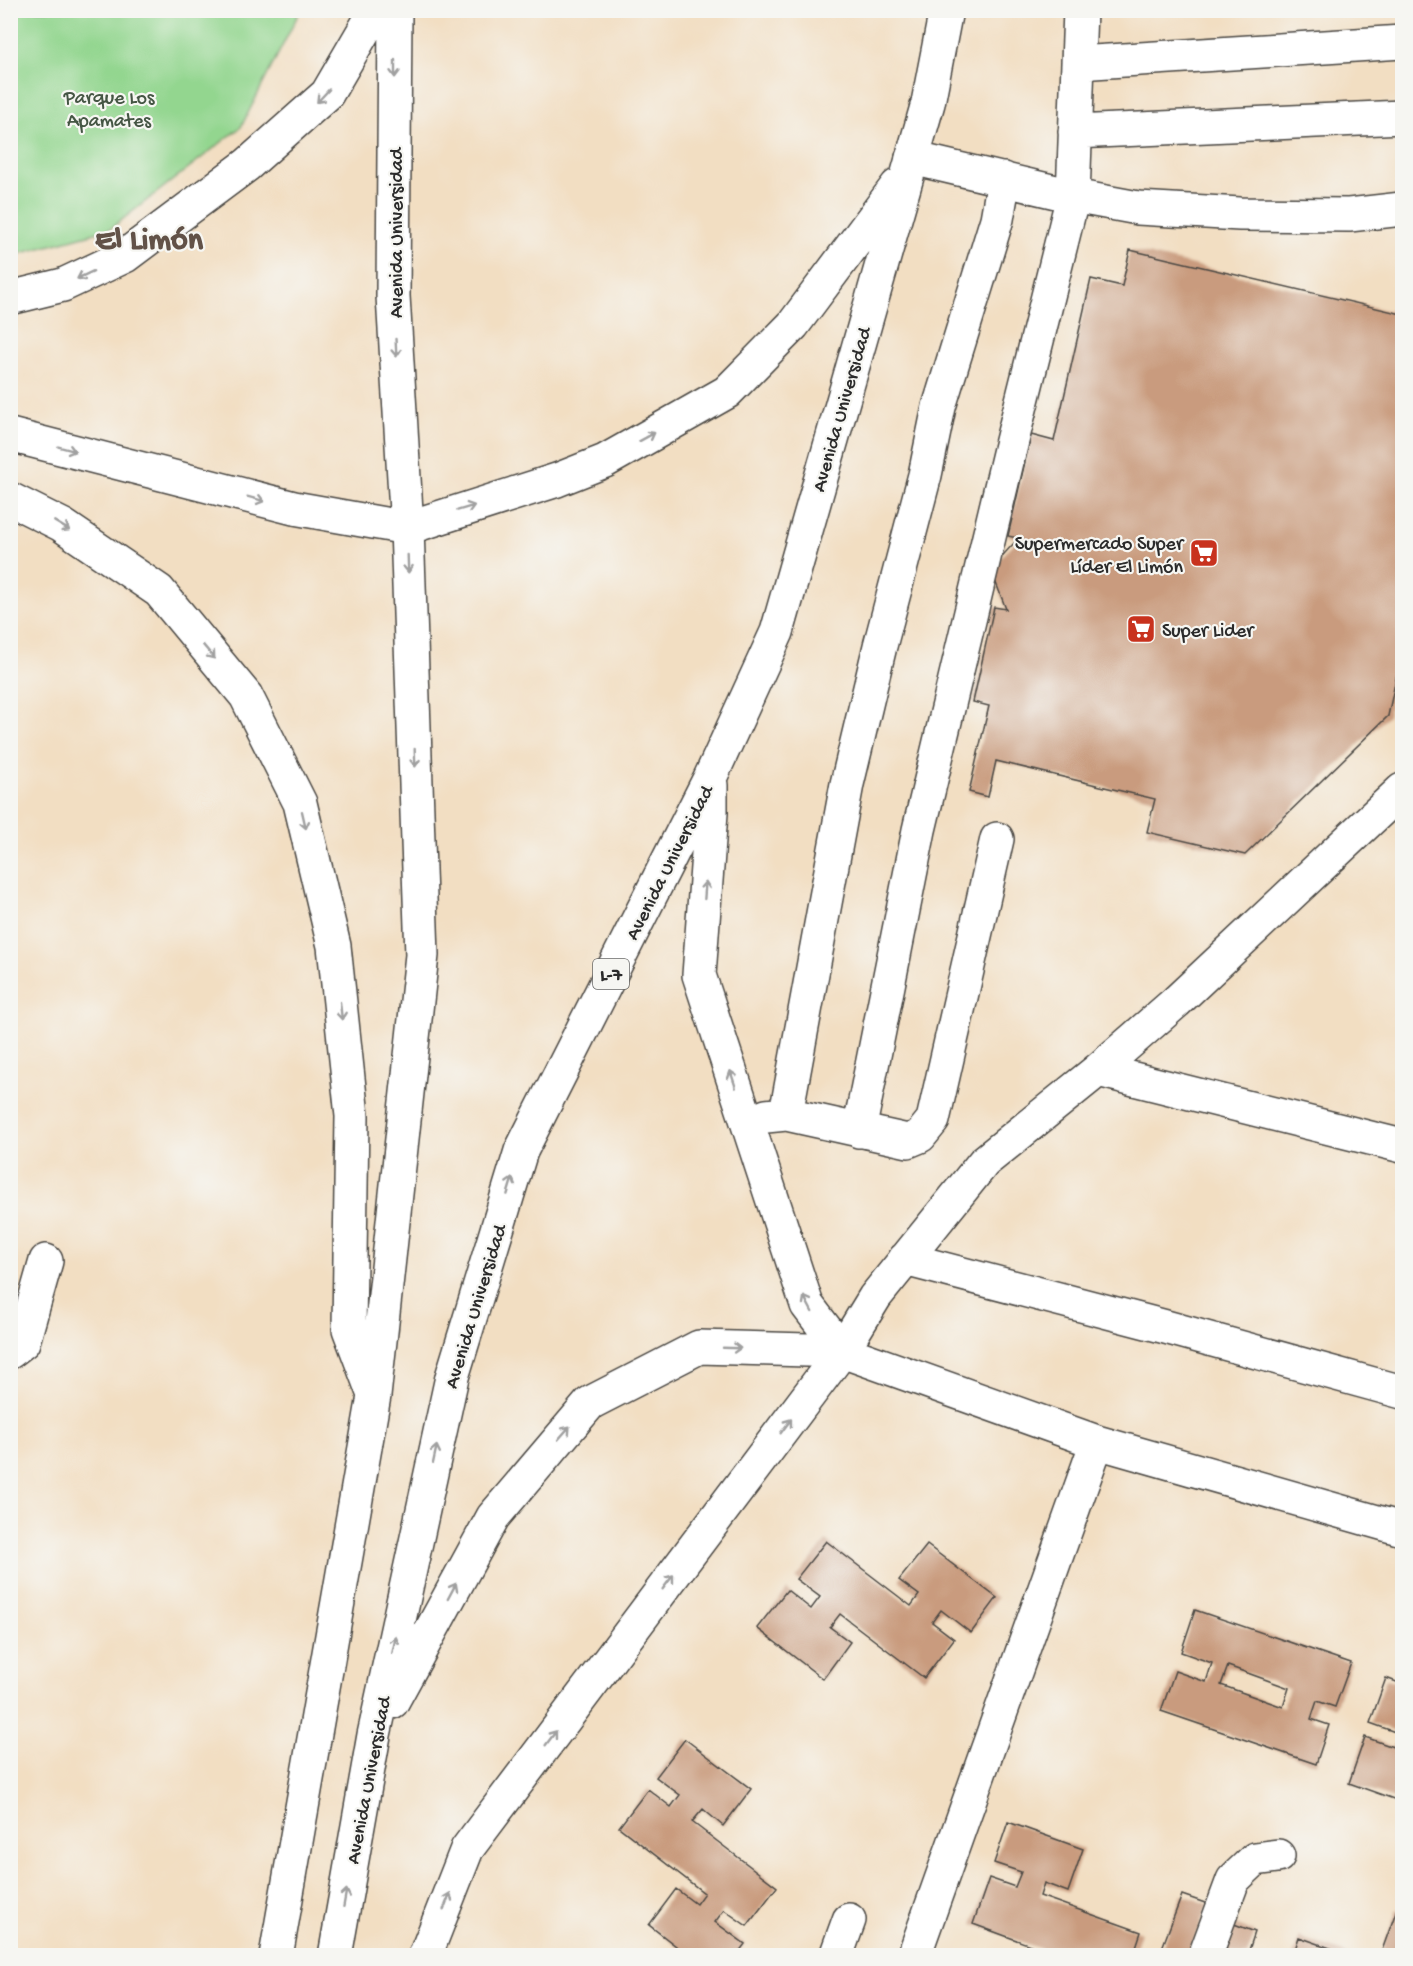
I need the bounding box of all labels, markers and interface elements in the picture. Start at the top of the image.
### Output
one-way arrow [389,58,401,78]
park label: Parque Los Apamates [63,88,155,134]
one-way arrow [316,88,330,103]
street label: Avenida Universidad [387,146,410,318]
district label: El Limón [95,223,204,261]
one-way arrow [76,269,94,281]
street label: Avenida Universidad [809,323,878,495]
one-way arrow [391,337,402,357]
one-way arrow [638,431,655,443]
one-way arrow [57,444,76,456]
one-way arrow [246,493,265,505]
one-way arrow [456,502,475,513]
one-way arrow [53,521,70,533]
place label: Supermercado Super Líder El Limón [1015,534,1185,580]
supermarket icon: Supermercado Super Líder El Limón [1188,537,1220,569]
one-way arrow [403,553,414,573]
supermarket icon: Super Lider [1125,613,1157,645]
place label: Super Lider [1162,621,1255,644]
one-way arrow [202,644,216,659]
one-way arrow [410,748,421,768]
street label: Avenida Universidad [622,781,721,945]
one-way arrow [299,810,310,829]
one-way arrow [700,880,711,900]
road number: L-7 [593,959,629,989]
one-way arrow [336,1001,347,1021]
one-way arrow [727,1070,738,1089]
one-way arrow [505,1177,516,1196]
street label: Avenida Universidad [441,1220,514,1392]
one-way arrow [802,1295,814,1313]
one-way arrow [721,1342,741,1353]
one-way arrow [779,1419,792,1435]
one-way arrow [558,1425,571,1441]
one-way arrow [430,1445,441,1464]
one-way arrow [662,1575,675,1591]
one-way arrow [447,1583,458,1601]
one-way arrow [388,1635,400,1654]
street label: Avenida Universidad [343,1693,398,1866]
one-way arrow [545,1731,557,1747]
one-way arrow [340,1889,351,1908]
one-way arrow [442,1892,453,1911]

